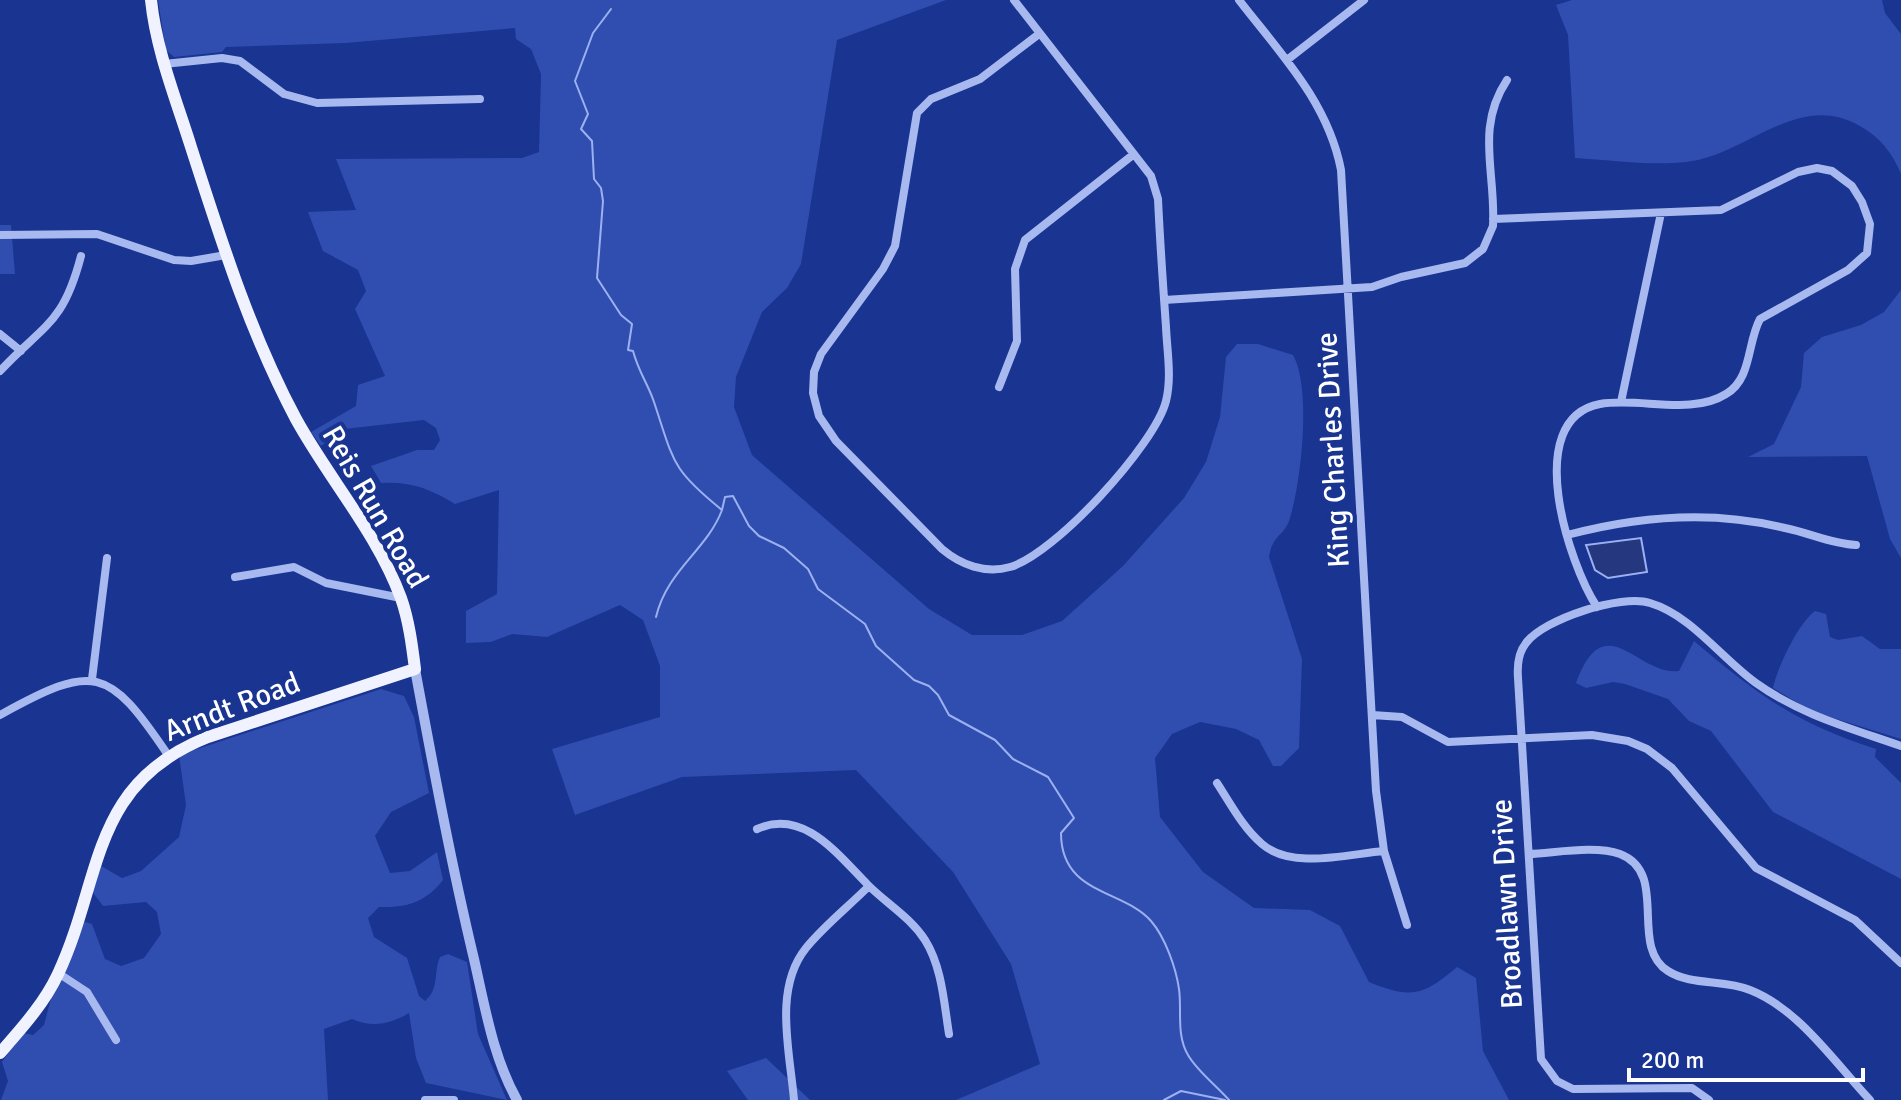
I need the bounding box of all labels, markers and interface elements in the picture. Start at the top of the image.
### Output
street label: King Charles Drive [1308,331,1358,569]
street label: Reis Run Road [314,419,436,595]
street label: Arndt Road [159,664,305,750]
street label: Broadlawn Drive [1483,798,1531,1010]
scale bar [1629,1032,1863,1082]
text: 200 m [1641,1045,1704,1075]

